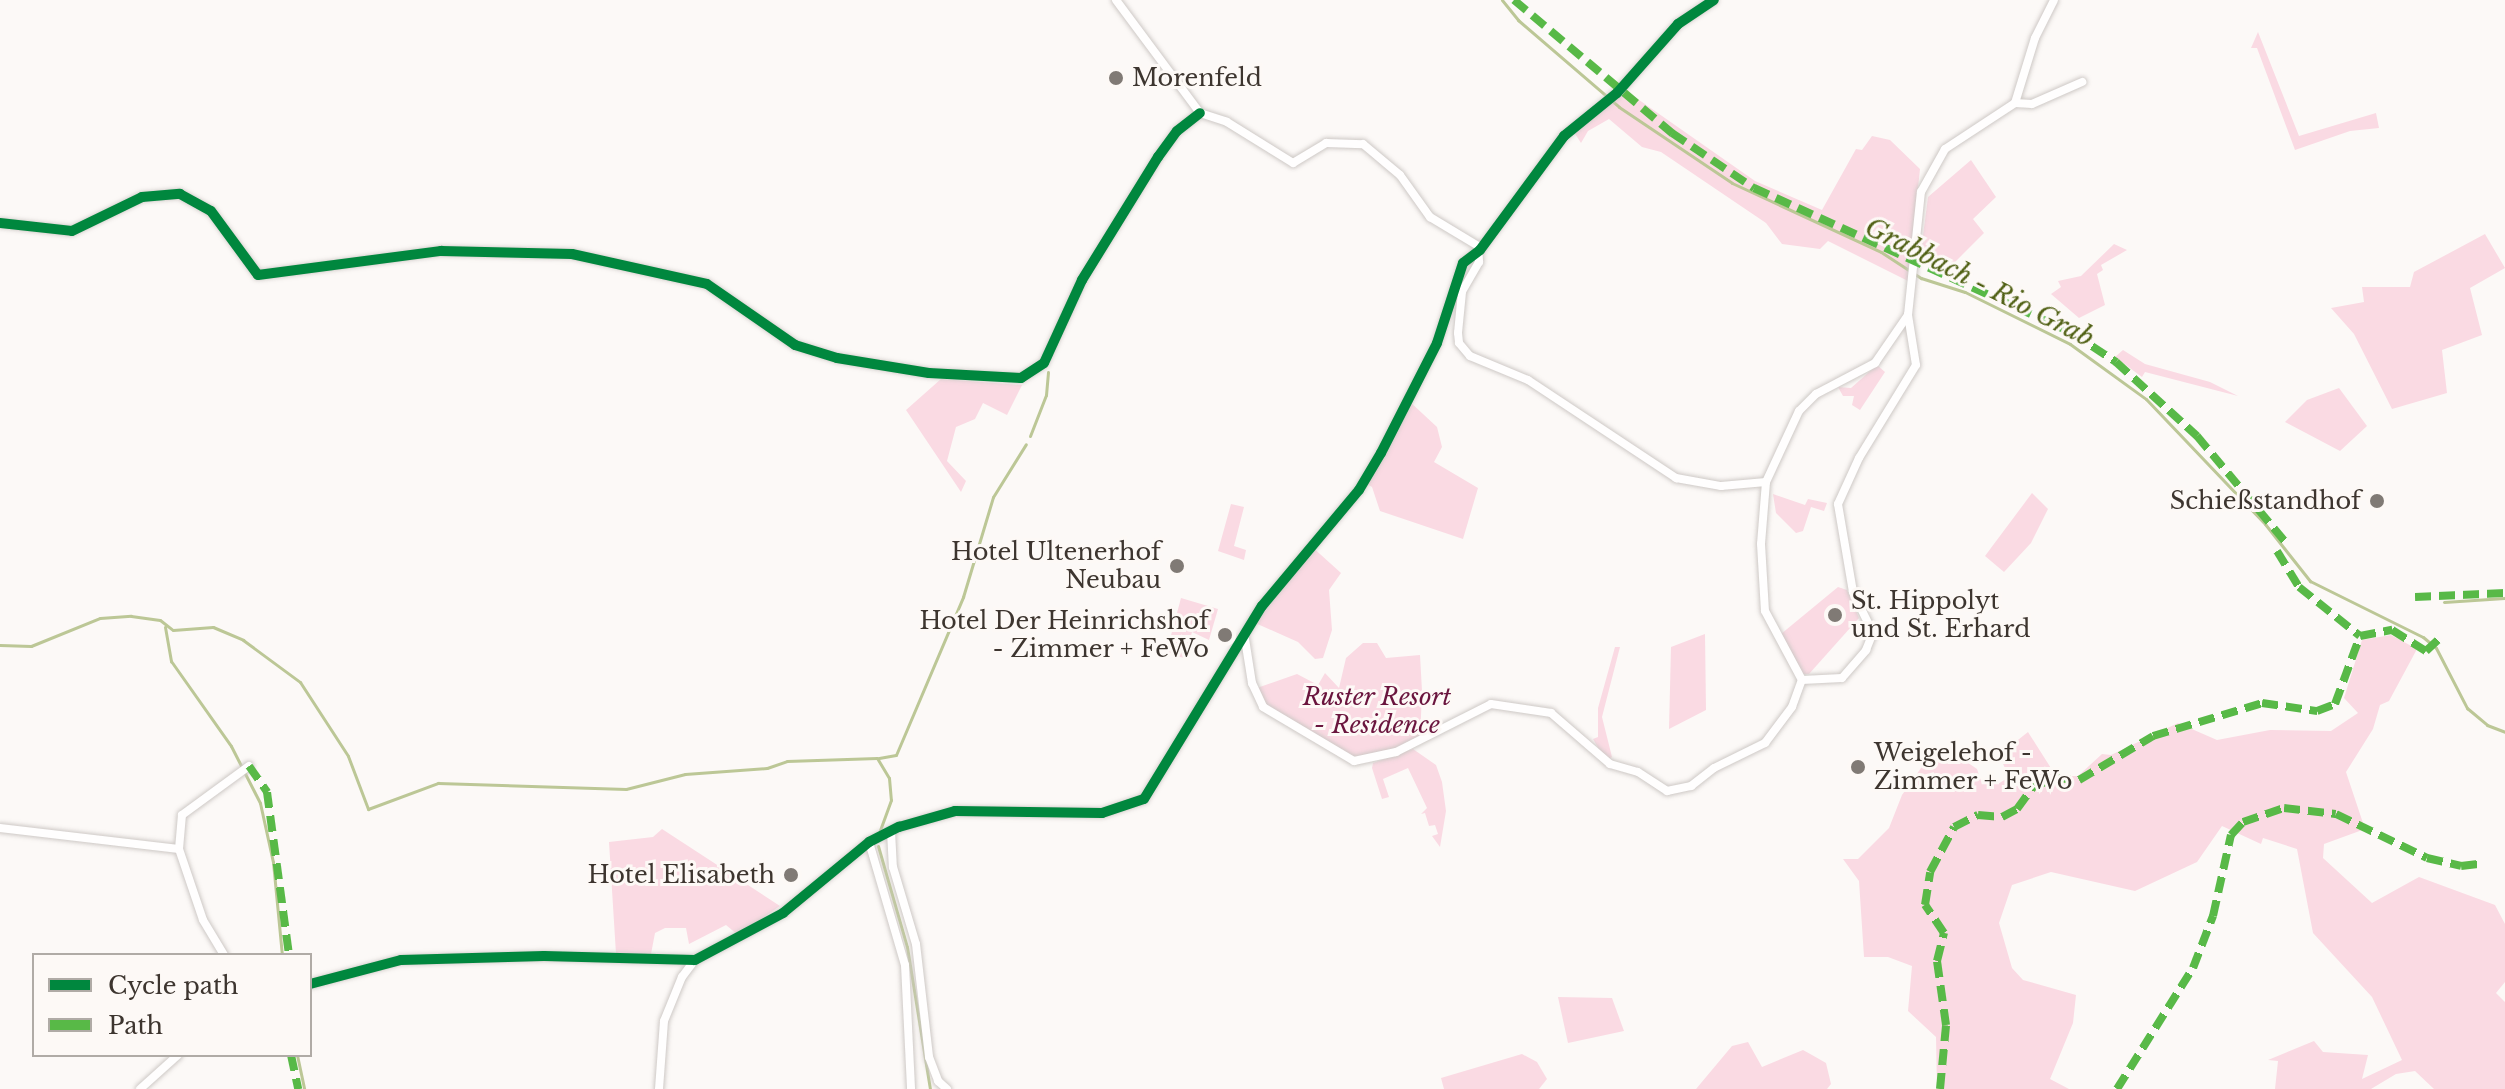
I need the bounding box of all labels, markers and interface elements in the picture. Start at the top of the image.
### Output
place label: Morenfeld [1132,64,1262,92]
marker: Morenfeld [1107,69,1125,87]
water label: Grabbach - Rio Grab [1859,212,2099,354]
place label: Schießstandhof [2170,487,2361,515]
marker: Schießstandhof [2368,492,2386,510]
place label: Hotel Ultenerhof Neubau [951,538,1161,594]
marker: Hotel Ultenerhof Neubau [1168,557,1186,575]
place label: St. Hippolyt und St. Erhard [1851,587,2030,643]
marker: St. Hippolyt und St. Erhard [1826,606,1844,624]
place label: Hotel Der Heinrichshof - Zimmer + FeWo [919,607,1209,663]
marker: Hotel Der Heinrichshof - Zimmer + FeWo [1216,626,1234,644]
park label: Ruster Resort - Residence [1302,683,1452,739]
place label: Weigelehof - Zimmer + FeWo [1874,739,2073,795]
marker: Weigelehof - Zimmer + FeWo [1849,758,1867,776]
place label: Hotel Elisabeth [588,861,775,889]
marker: Hotel Elisabeth [782,866,800,884]
legend [32,953,312,1057]
text: Cycle path [108,971,239,1000]
text: Path [108,1011,163,1040]

